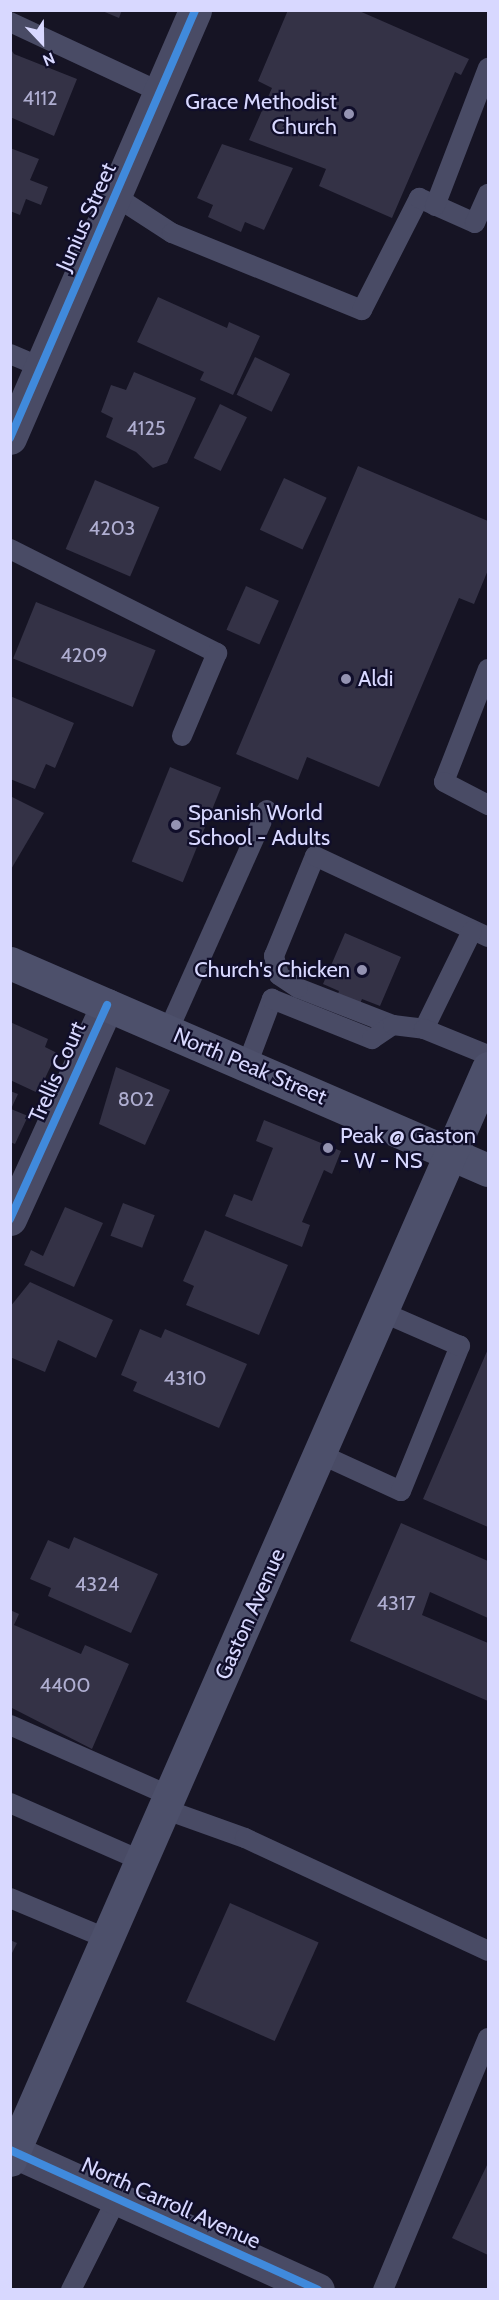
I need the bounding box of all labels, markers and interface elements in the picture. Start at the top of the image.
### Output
north arrow [12,12,72,72]
text: N [40,48,58,70]
house number: 4112 [22,86,58,110]
place label: Grace Methodist Church [185,88,337,140]
marker: Grace Methodist Church [342,107,356,121]
street label: Junius Street [50,159,122,275]
house number: 4125 [126,416,166,440]
house number: 4203 [89,516,135,540]
house number: 4209 [60,643,108,667]
place label: Aldi [358,666,393,692]
marker: Aldi [339,672,353,686]
place label: Spanish World School - Adults [188,799,330,850]
marker: Spanish World School - Adults [169,818,183,832]
place label: Church's Chicken [194,957,350,983]
marker: Church's Chicken [355,963,369,977]
street label: Trellis Court [23,1017,91,1127]
street label: North Peak Street [169,1022,331,1110]
house number: 802 [118,1087,154,1111]
place label: Peak @ Gaston - W - NS [340,1122,476,1174]
marker: Peak @ Gaston - W - NS [321,1141,335,1155]
house number: 4310 [164,1366,206,1390]
street label: Gaston Avenue [209,1544,291,1684]
house number: 4324 [75,1572,119,1596]
house number: 4317 [377,1591,415,1615]
house number: 4400 [39,1673,91,1697]
street label: North Carroll Avenue [77,2152,265,2254]

